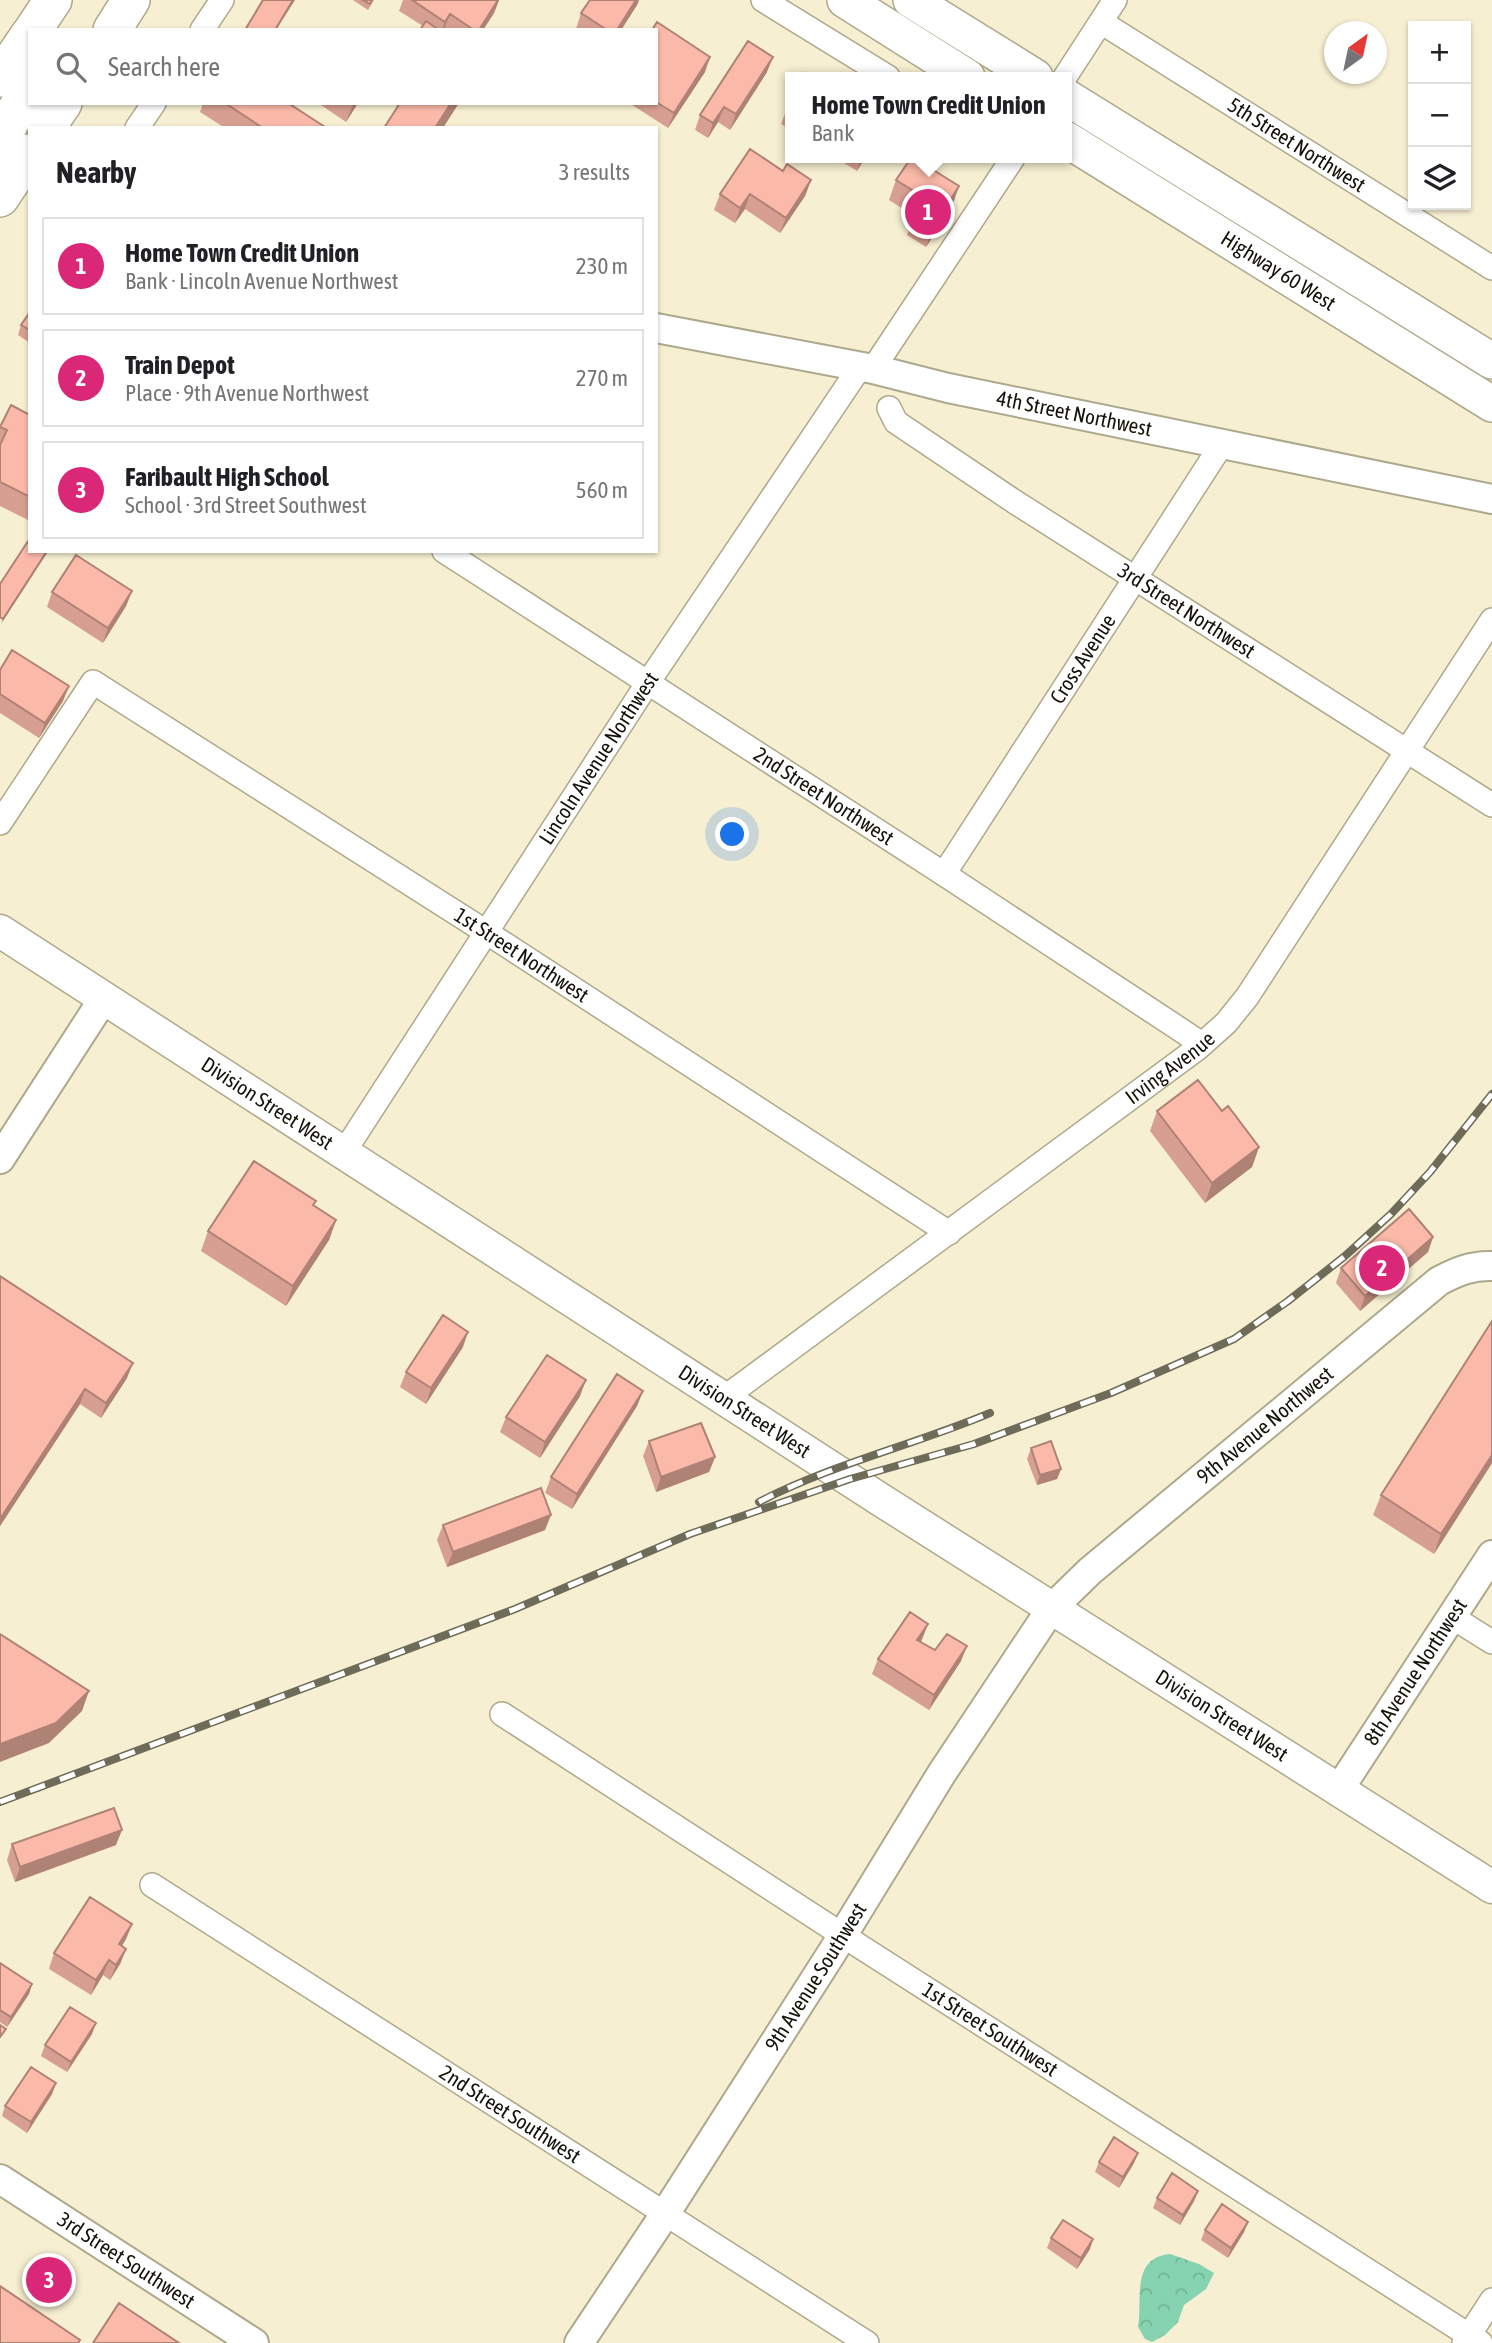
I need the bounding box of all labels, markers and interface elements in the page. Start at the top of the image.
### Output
north arrow [1324,21,1387,84]
map controls [1408,21,1471,210]
button: + [1408,21,1471,84]
search box [28,28,658,105]
icon: search [52,48,90,86]
text: Search here [108,52,220,82]
popup [785,72,1072,163]
button: − [1408,84,1471,147]
text: Home Town Credit Union [811,90,1046,120]
street label: 5th Street Northwest [1224,92,1370,196]
text: Bank [811,120,854,146]
button: layers [1408,147,1471,210]
text: Nearby [56,155,136,189]
text: 3 results [559,159,630,185]
pin: 1 [905,186,951,238]
street label: Highway 60 West [1217,226,1340,315]
text: Home Town Credit Union [125,238,359,268]
text: 1 [76,253,86,279]
text: 230 m [576,253,628,279]
text: Bank · Lincoln Avenue Northwest [125,268,398,294]
text: Train Depot [125,350,235,380]
text: 2 [76,365,86,391]
text: 270 m [576,365,628,391]
text: Place · 9th Avenue Northwest [125,380,369,406]
street label: 4th Street Northwest [995,385,1154,440]
text: Faribault High School [125,462,329,492]
text: 3 [76,477,86,503]
text: 560 m [576,477,628,503]
text: School · 3rd Street Southwest [125,492,367,518]
street label: 3rd Street Northwest [1114,558,1260,662]
street label: Cross Avenue [1045,609,1120,708]
street label: Lincoln Avenue Northwest [534,667,663,848]
street label: 2nd Street Northwest [750,741,899,849]
your location [715,817,749,851]
street label: 1st Street Northwest [450,902,594,1007]
street label: Irving Avenue [1120,1026,1219,1108]
street label: Division Street West [197,1051,338,1154]
pin: 2 [1359,1242,1405,1294]
street label: Division Street West [674,1360,815,1462]
street label: 9th Avenue Northwest [1192,1361,1338,1488]
street label: 8th Avenue Northwest [1358,1594,1471,1749]
street label: Division Street West [1152,1664,1293,1766]
street label: 9th Avenue Southwest [759,1898,871,2055]
street label: 1st Street Southwest [918,1977,1063,2081]
street label: 2nd Street Southwest [436,2059,585,2167]
street label: 3rd Street Southwest [53,2206,200,2313]
pin: 3 [26,2254,72,2306]

